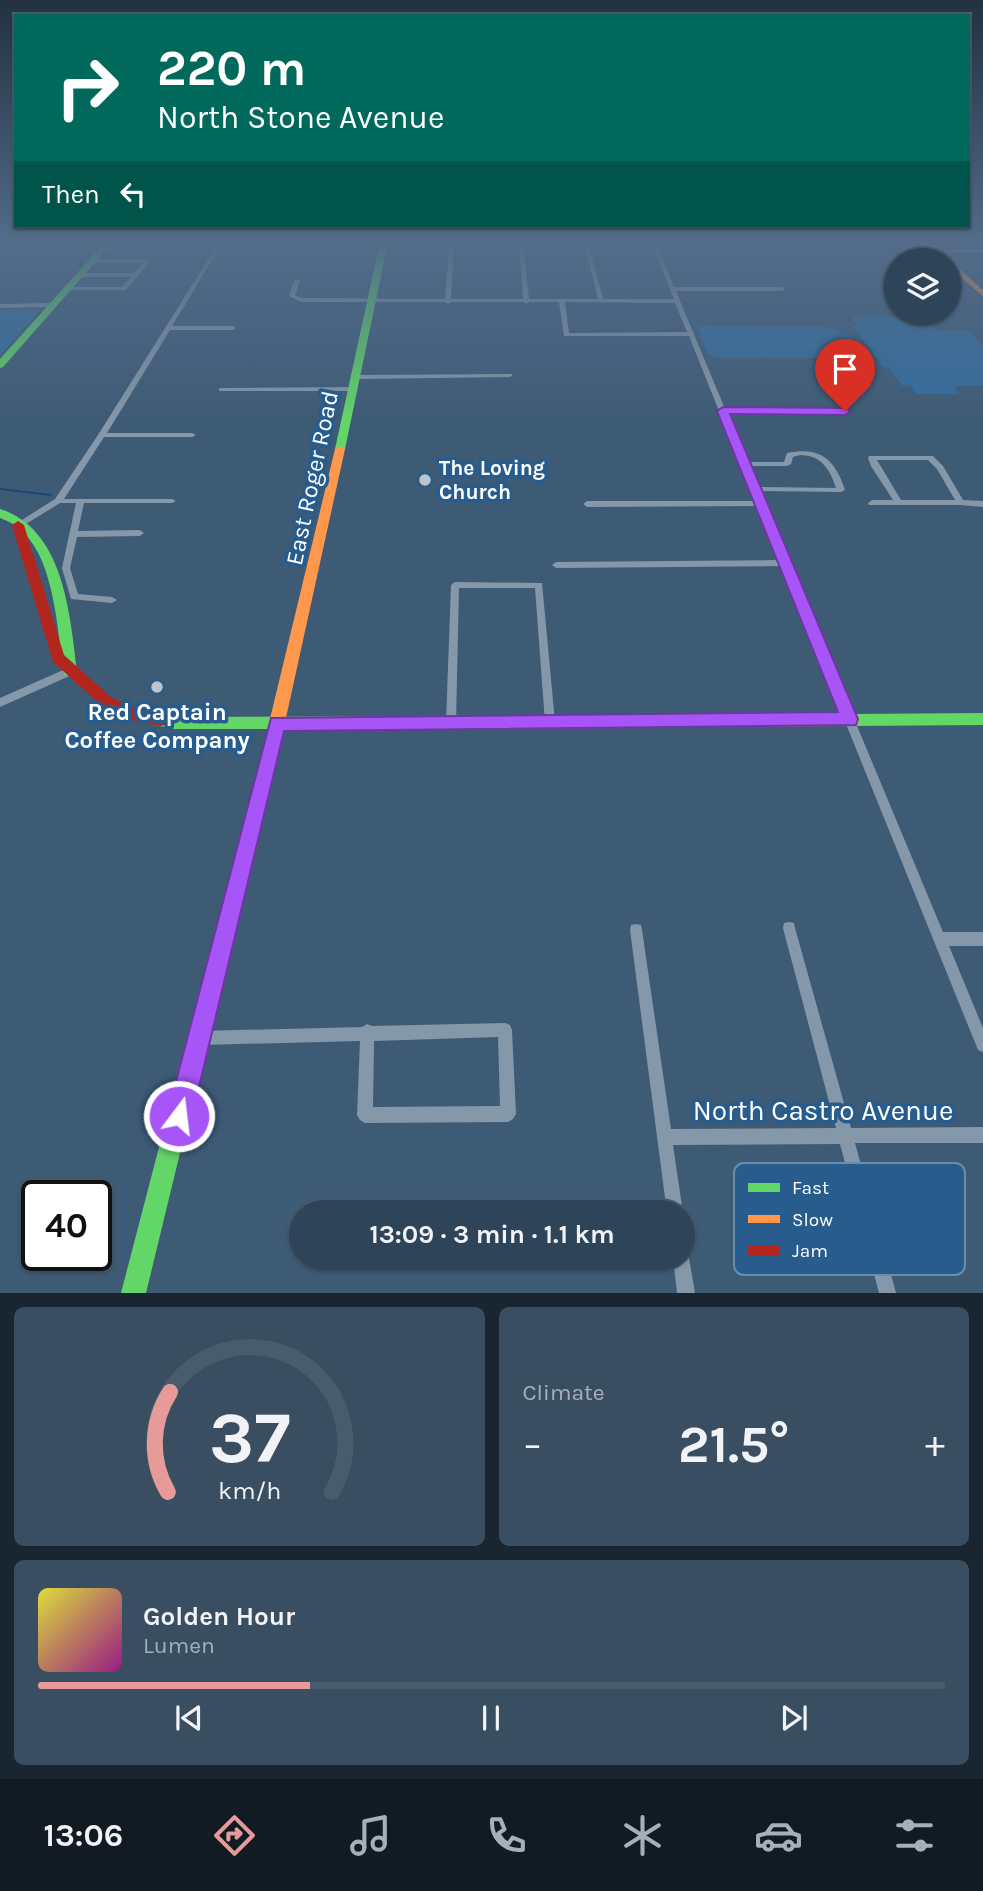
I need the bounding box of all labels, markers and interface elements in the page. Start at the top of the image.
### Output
text: 220 m [157,40,306,97]
icon: right [42,42,133,133]
text: North Stone Avenue [157,99,444,136]
icon: left [114,175,152,213]
text: Then [42,179,100,210]
map controls [884,248,961,325]
button: layers [884,248,961,325]
pin [815,339,875,411]
icon: arrive [826,350,864,388]
street label: East Roger Road [280,388,344,568]
place label: The Loving Church [439,456,545,504]
marker: The Loving Church [417,472,433,488]
marker: Red Captain Coffee Company [149,679,165,695]
place label: Red Captain Coffee Company [64,698,250,754]
position arrow [142,1079,216,1153]
street label: North Castro Avenue [693,1094,953,1127]
legend [734,1163,965,1275]
text: Fast [792,1177,829,1199]
speed limit sign: 40 [21,1180,112,1271]
text: Slow [792,1209,833,1231]
text: 13:09 · 3 min · 1.1 km [369,1219,615,1250]
text: Jam [792,1240,828,1262]
text: Climate [523,1379,605,1406]
text: 37 [209,1396,290,1481]
text: 21.5° [678,1414,790,1475]
text: − [523,1422,542,1467]
text: + [925,1422,945,1467]
text: km/h [218,1476,281,1505]
text: Golden Hour [143,1601,295,1632]
text: Lumen [143,1632,215,1659]
icon: previous [170,1699,208,1737]
icon: pause [472,1699,510,1737]
icon: next [775,1699,813,1737]
icon: directions [210,1811,259,1860]
icon: music [346,1811,395,1860]
icon: phone [482,1811,531,1860]
icon: climate [618,1811,667,1860]
icon: car [754,1811,803,1860]
icon: filters [890,1811,939,1860]
text: 13:06 [44,1817,123,1854]

